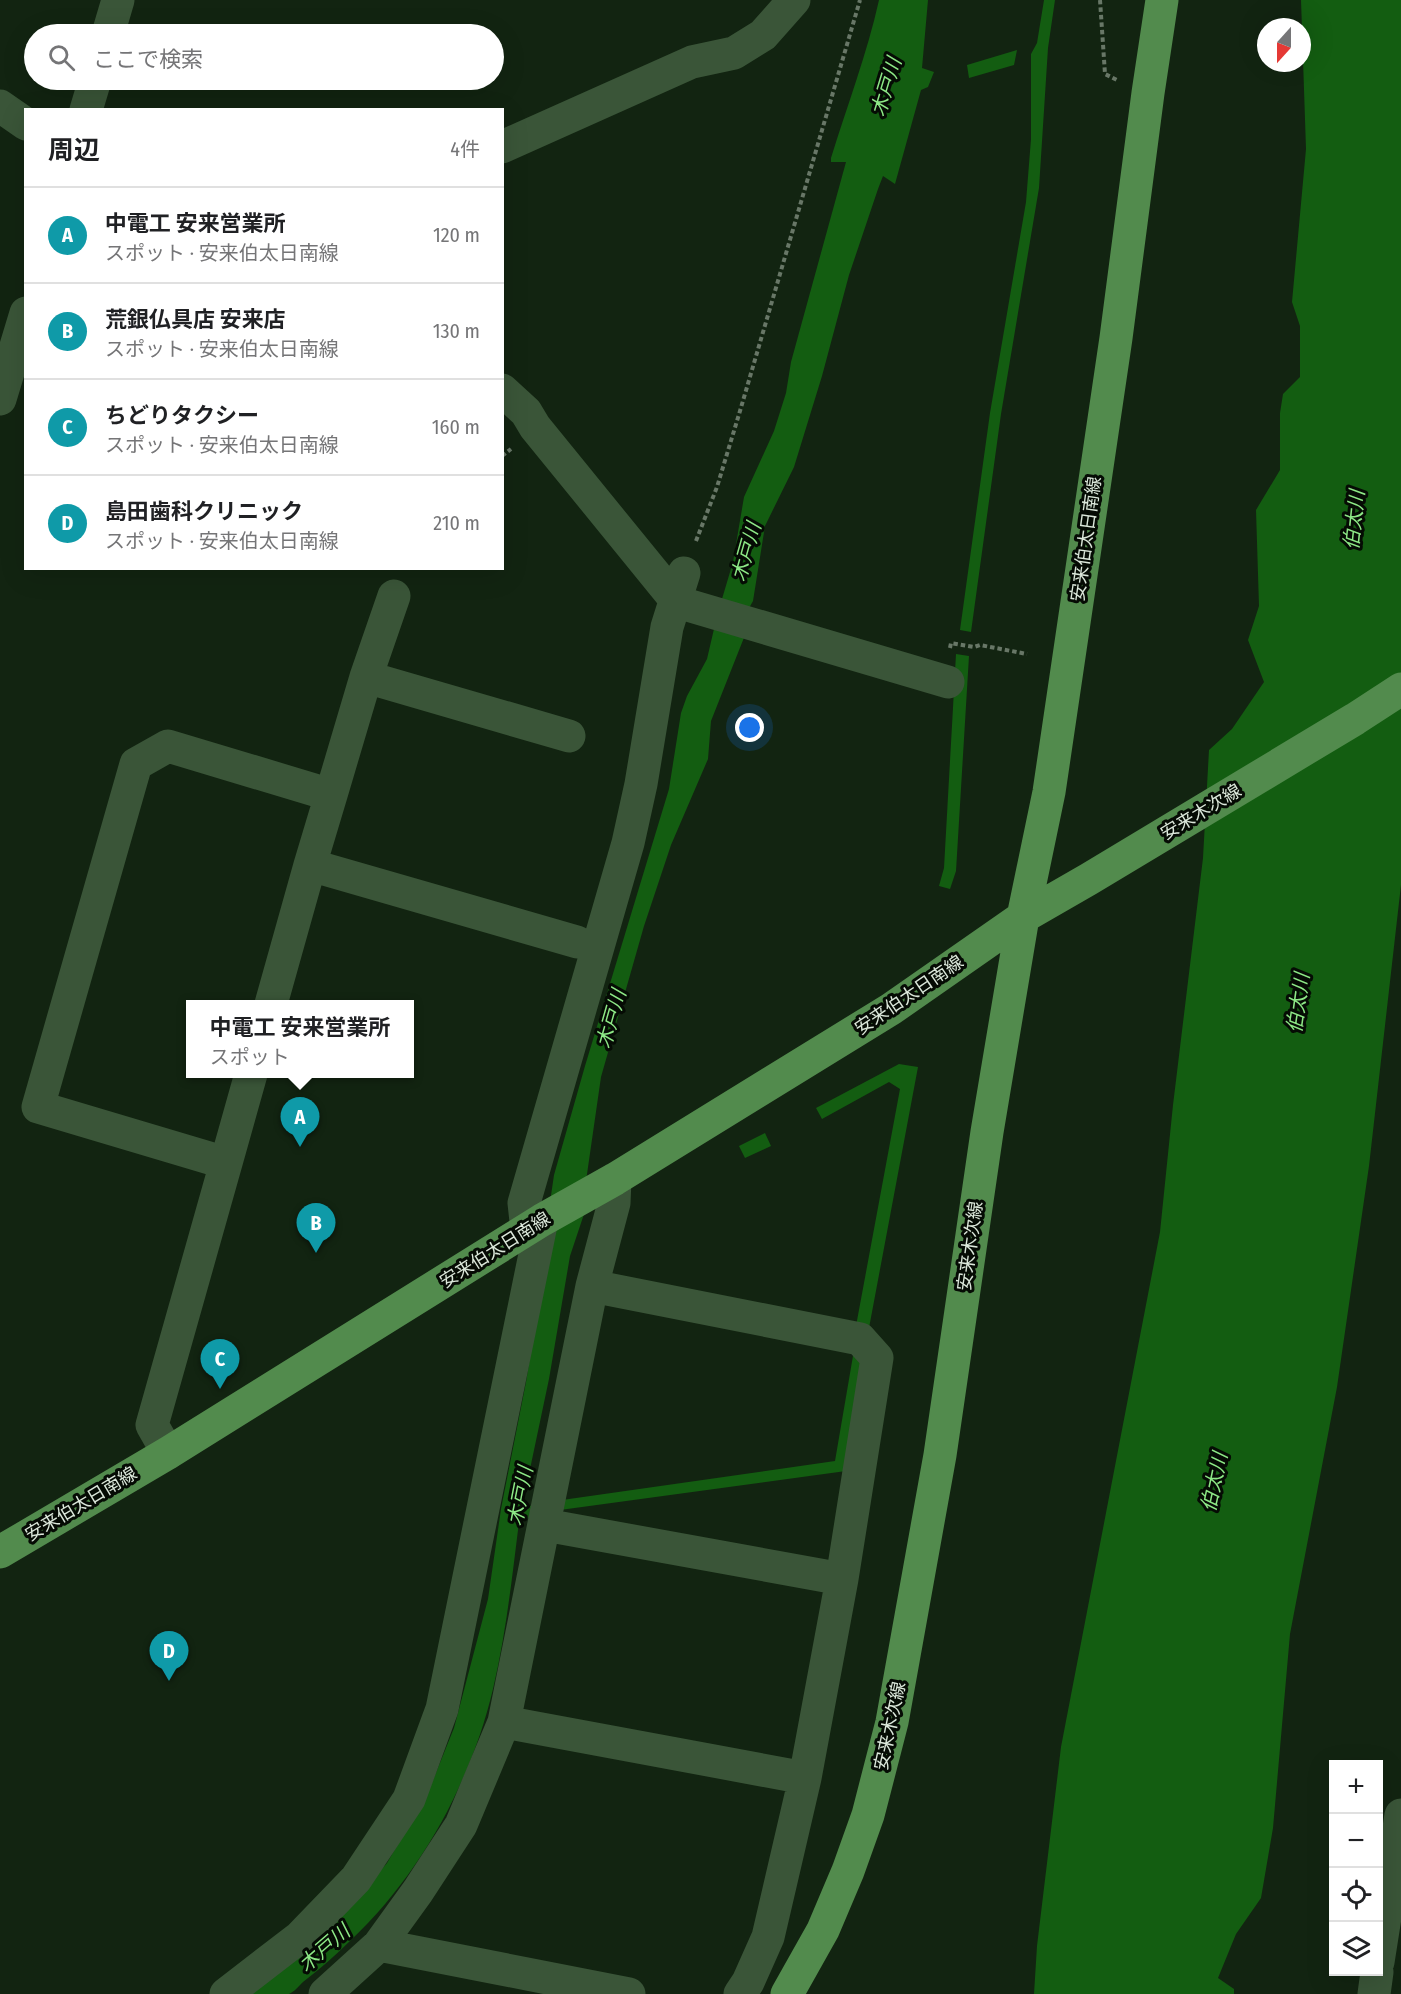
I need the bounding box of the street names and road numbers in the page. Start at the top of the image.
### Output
street label: 安来伯太日南線 [1066,475,1106,603]
street label: 安来木次線 [1157,779,1245,845]
street label: 安来伯太日南線 [851,951,967,1039]
street label: 安来木次線 [953,1200,987,1292]
street label: 安来伯太日南線 [436,1207,554,1293]
street label: 安来伯太日南線 [21,1462,141,1546]
street label: 安来木次線 [870,1680,910,1772]

